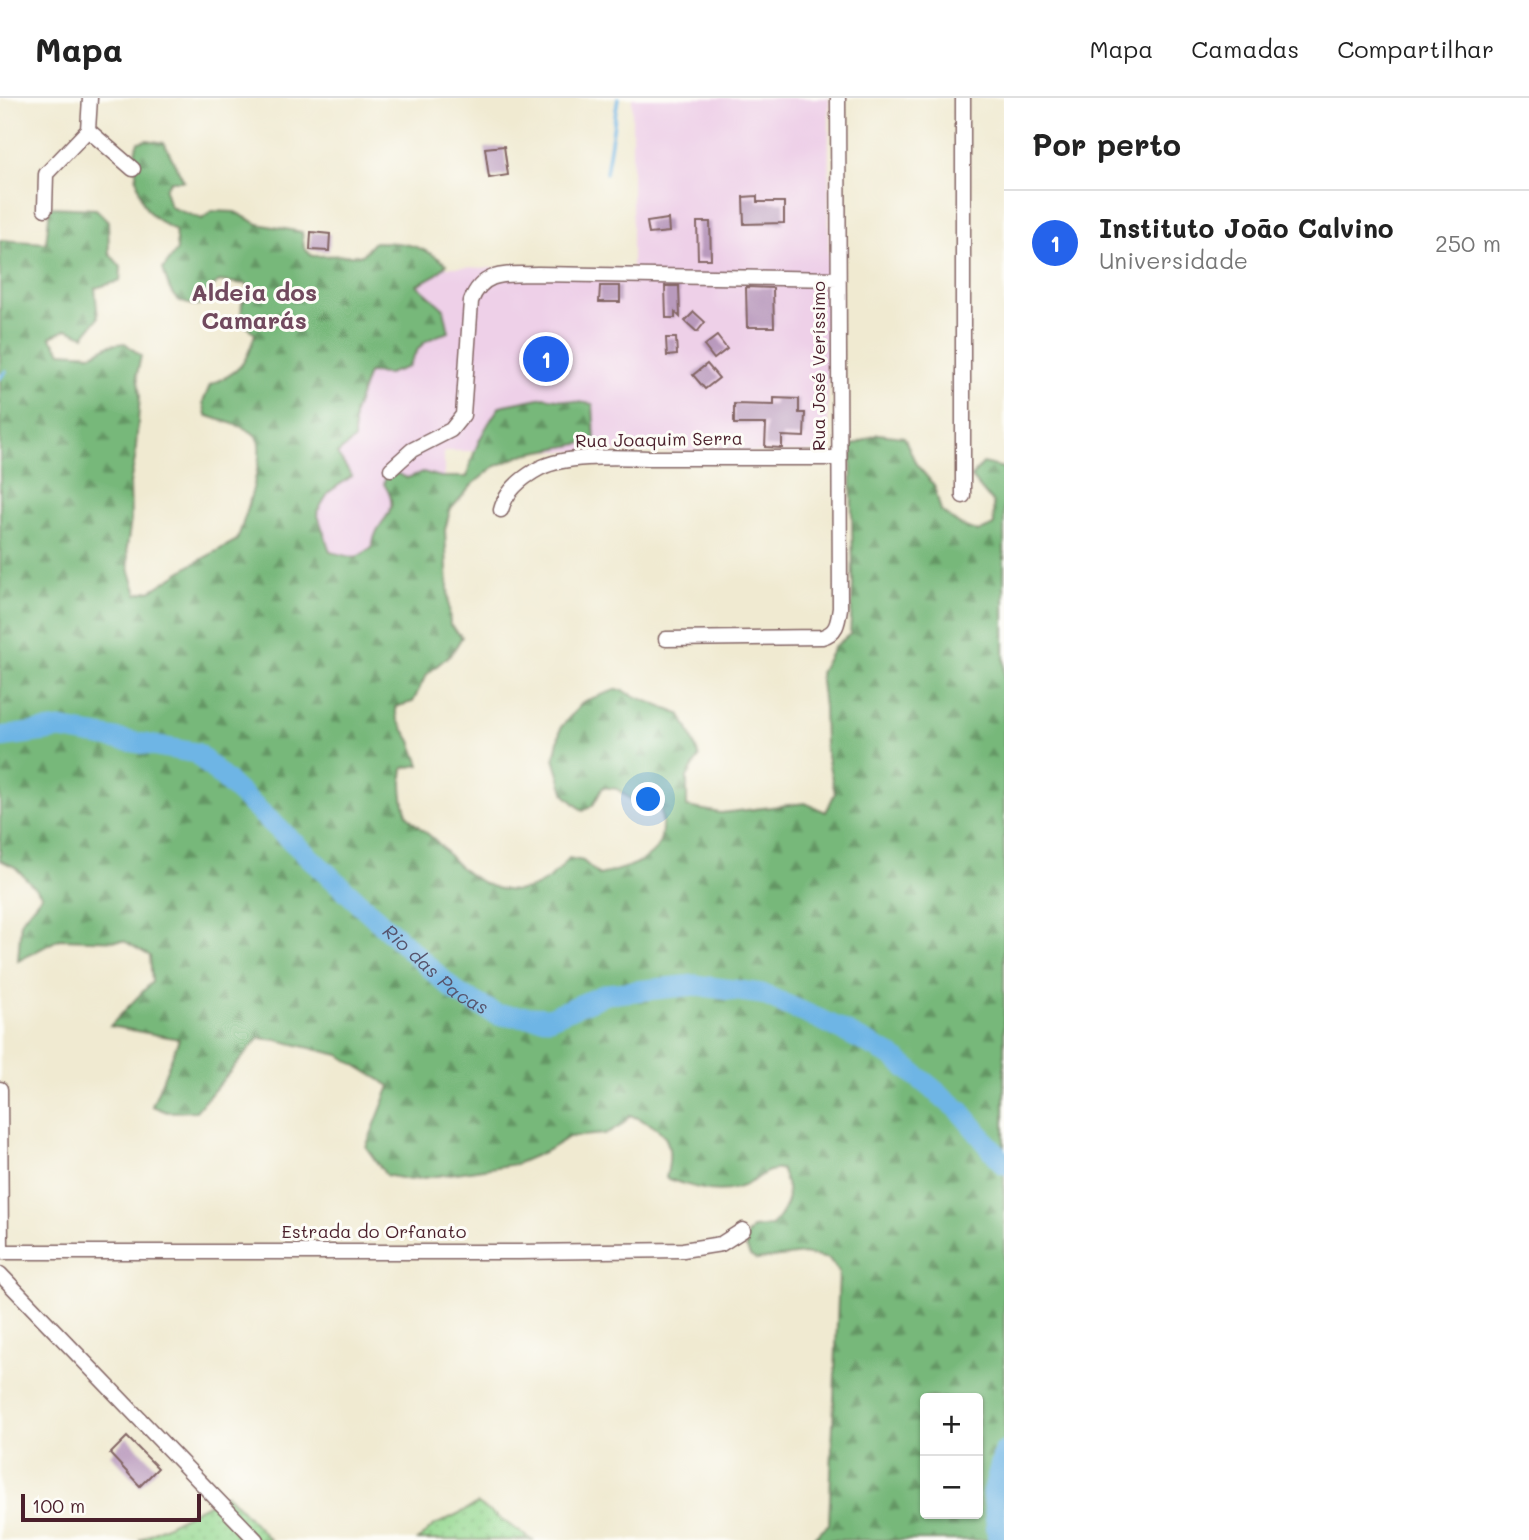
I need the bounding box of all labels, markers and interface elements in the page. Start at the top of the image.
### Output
text: Mapa [35,27,123,70]
text: Mapa [1089,33,1153,64]
text: Camadas [1191,33,1299,64]
text: Compartilhar [1337,33,1494,64]
text: Por perto [1032,124,1181,164]
text: Instituto João Calvino [1099,211,1394,245]
text: 1 [1050,228,1060,258]
text: 250 m [1435,228,1501,258]
text: Universidade [1099,245,1248,275]
district label: Aldeia dos Camarás [191,276,317,335]
street label: Rua José Veríssimo [806,281,830,451]
pin: 1 [523,333,569,385]
street label: Rua Joaquim Serra [575,426,743,452]
your location [631,782,665,816]
water label: Rio das Pacas [378,918,493,1020]
street label: Estrada do Orfanato [282,1219,467,1243]
map controls [920,1393,983,1519]
button: + [920,1393,983,1456]
button: − [920,1456,983,1519]
scale bar [21,1491,201,1523]
text: 100 m [32,1493,85,1518]

